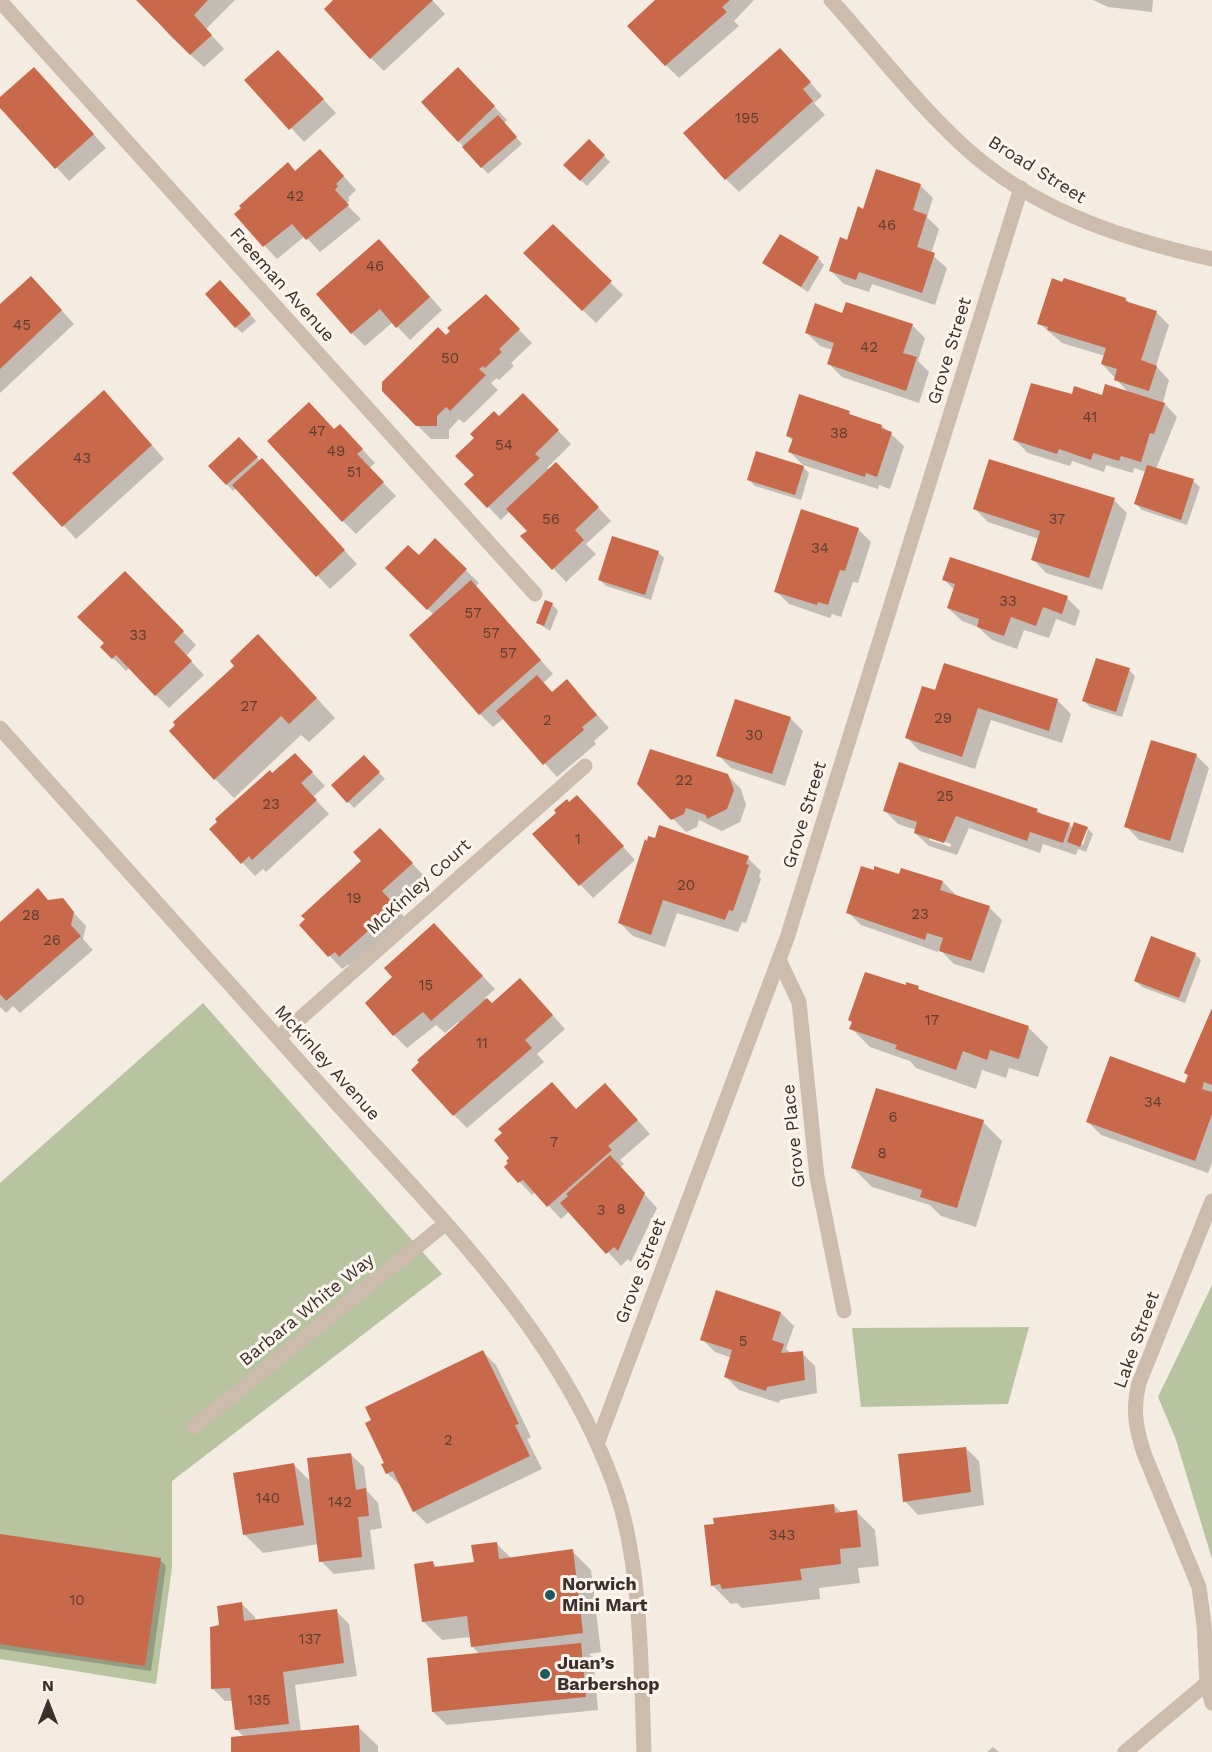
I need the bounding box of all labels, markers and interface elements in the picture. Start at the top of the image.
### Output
house number: 195 [735,110,759,128]
street label: Broad Street [984,131,1090,209]
house number: 42 [286,188,304,206]
house number: 46 [878,217,896,235]
street label: Freeman Avenue [225,223,339,347]
house number: 46 [366,258,384,276]
street label: Grove Street [923,295,977,407]
house number: 45 [13,317,31,335]
house number: 42 [860,339,878,357]
house number: 50 [441,350,459,368]
house number: 41 [1083,409,1097,427]
house number: 47 [309,423,325,441]
house number: 38 [830,425,848,443]
house number: 54 [495,437,513,455]
house number: 49 [327,443,345,461]
house number: 43 [73,450,91,468]
house number: 51 [347,464,361,482]
house number: 56 [542,511,560,529]
house number: 37 [1049,511,1065,529]
house number: 34 [811,540,829,558]
house number: 33 [999,593,1017,611]
house number: 57 [464,605,482,623]
house number: 57 [482,625,500,643]
house number: 33 [129,627,147,645]
house number: 57 [499,645,517,663]
house number: 27 [241,698,257,716]
house number: 29 [934,710,952,728]
house number: 2 [543,712,551,730]
house number: 30 [745,727,763,745]
street label: Grove Street [778,759,832,871]
house number: 22 [675,772,693,790]
house number: 25 [936,788,954,806]
house number: 23 [262,796,280,814]
house number: 1 [575,831,581,849]
street label: McKinley Court [363,835,475,939]
house number: 20 [677,877,695,895]
house number: 19 [346,890,362,908]
house number: 23 [911,906,929,924]
house number: 28 [22,907,40,925]
house number: 26 [43,932,61,950]
house number: 15 [419,977,433,995]
street label: McKinley Avenue [270,1001,384,1125]
house number: 17 [925,1012,939,1030]
house number: 11 [476,1035,488,1053]
street label: Grove Place [778,1083,810,1189]
house number: 34 [1144,1094,1162,1112]
house number: 6 [888,1109,898,1127]
house number: 7 [550,1134,558,1152]
house number: 8 [877,1145,887,1163]
house number: 8 [616,1201,626,1219]
house number: 3 [597,1202,605,1220]
street label: Grove Street [611,1215,671,1327]
street label: Barbara White Way [235,1249,379,1371]
street label: Lake Street [1109,1289,1165,1391]
house number: 5 [739,1333,747,1351]
house number: 2 [444,1432,452,1450]
house number: 140 [256,1490,280,1508]
house number: 142 [328,1494,352,1512]
house number: 343 [769,1527,795,1545]
place label: Norwich Mini Mart [562,1574,647,1616]
marker: Norwich Mini Mart [543,1588,557,1602]
house number: 10 [69,1592,85,1610]
house number: 137 [299,1631,321,1649]
place label: Juan’s Barbershop [557,1653,660,1696]
marker: Juan’s Barbershop [538,1667,552,1681]
north arrow [18,1674,78,1734]
text: N [42,1676,54,1695]
house number: 135 [247,1692,271,1710]

